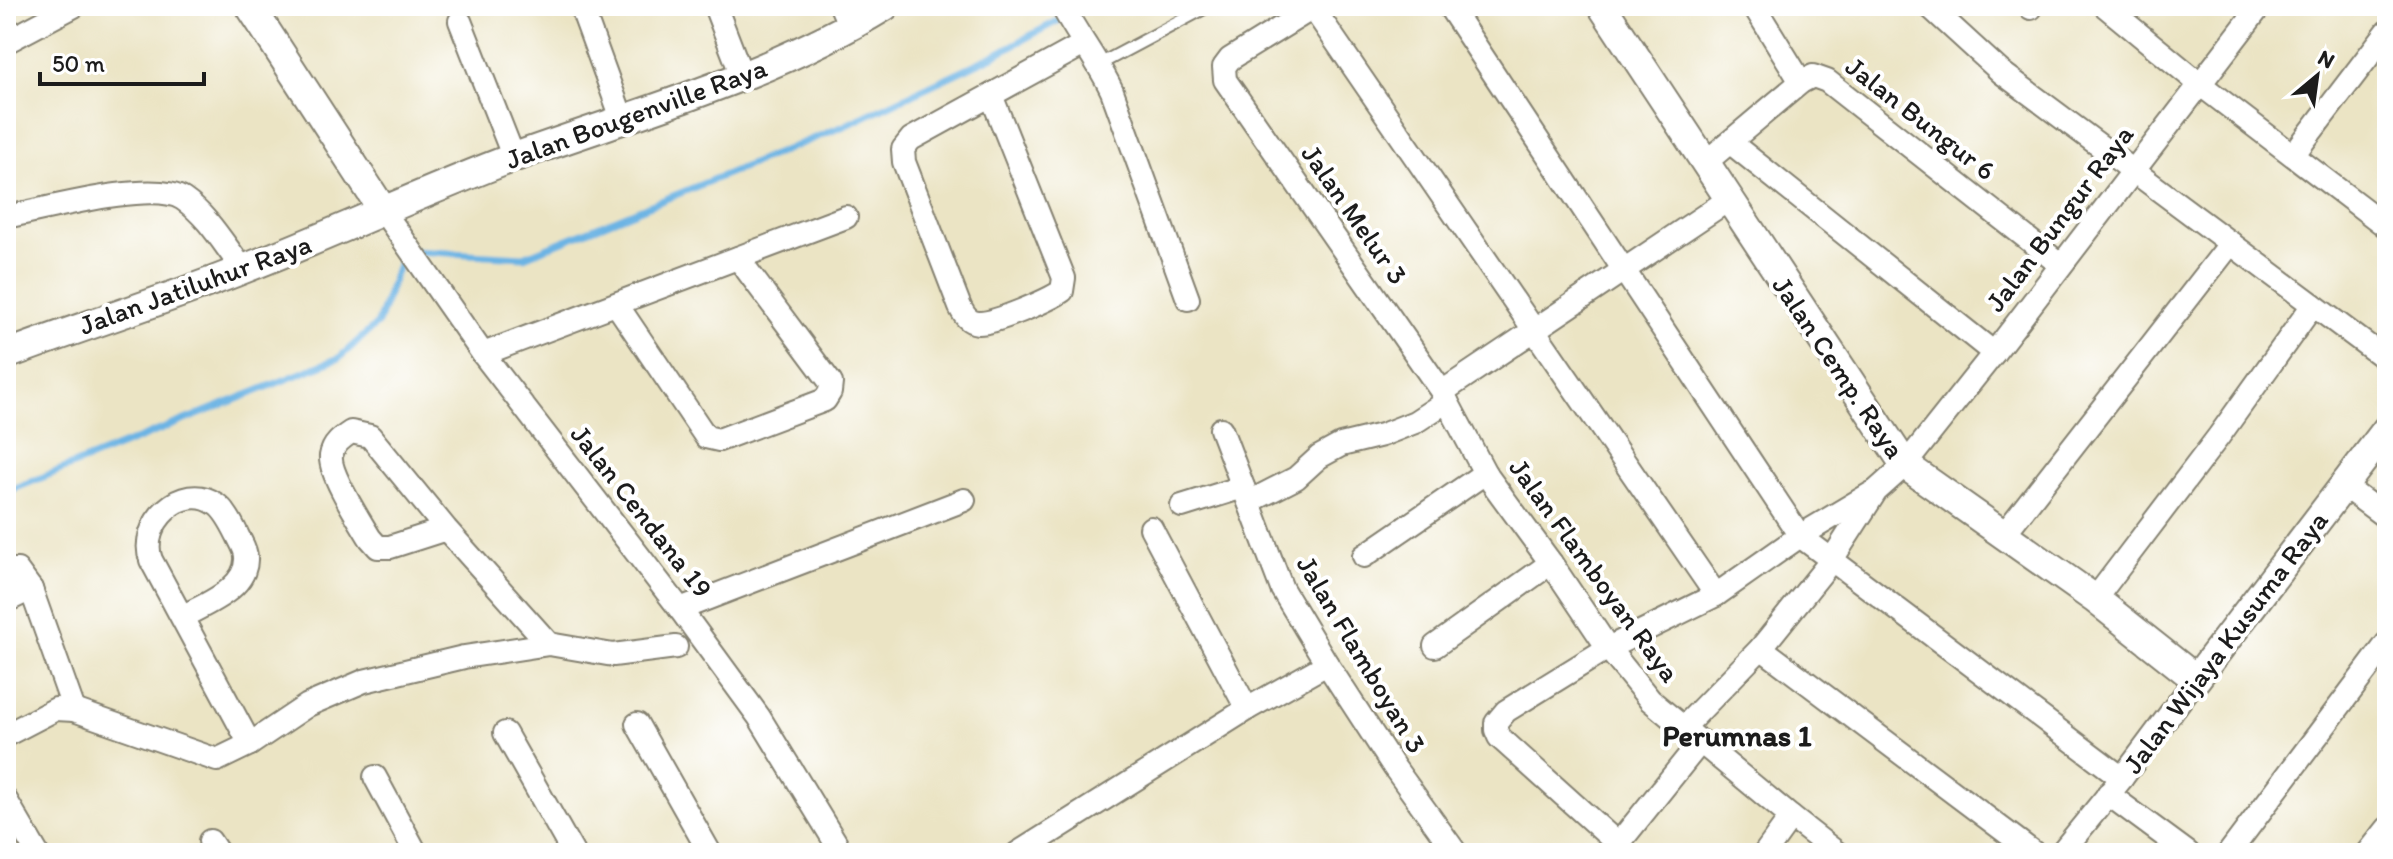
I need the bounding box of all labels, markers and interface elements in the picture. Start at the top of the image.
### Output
scale bar [40,36,204,86]
north arrow [2277,36,2357,116]
text: N [2313,44,2339,74]
text: 50 m [52,49,105,78]
street label: Jalan Bungur 6 [1839,49,2003,187]
street label: Jalan Bougenville Raya [501,50,772,176]
street label: Jalan Bungur Raya [1978,118,2141,318]
street label: Jalan Melur 3 [1294,138,1416,290]
street label: Jalan Jatiluhur Raya [74,226,316,342]
street label: Jalan Cemp. Raya [1766,269,1913,465]
street label: Jalan Cendana 19 [564,418,720,604]
street label: Jalan Flamboyan Raya [1502,451,1688,689]
street label: Jalan Wijaya Kusuma Raya [2115,504,2335,780]
street label: Jalan Flamboyan 3 [1290,549,1434,759]
district label: Perumnas 1 [1662,717,1812,754]

